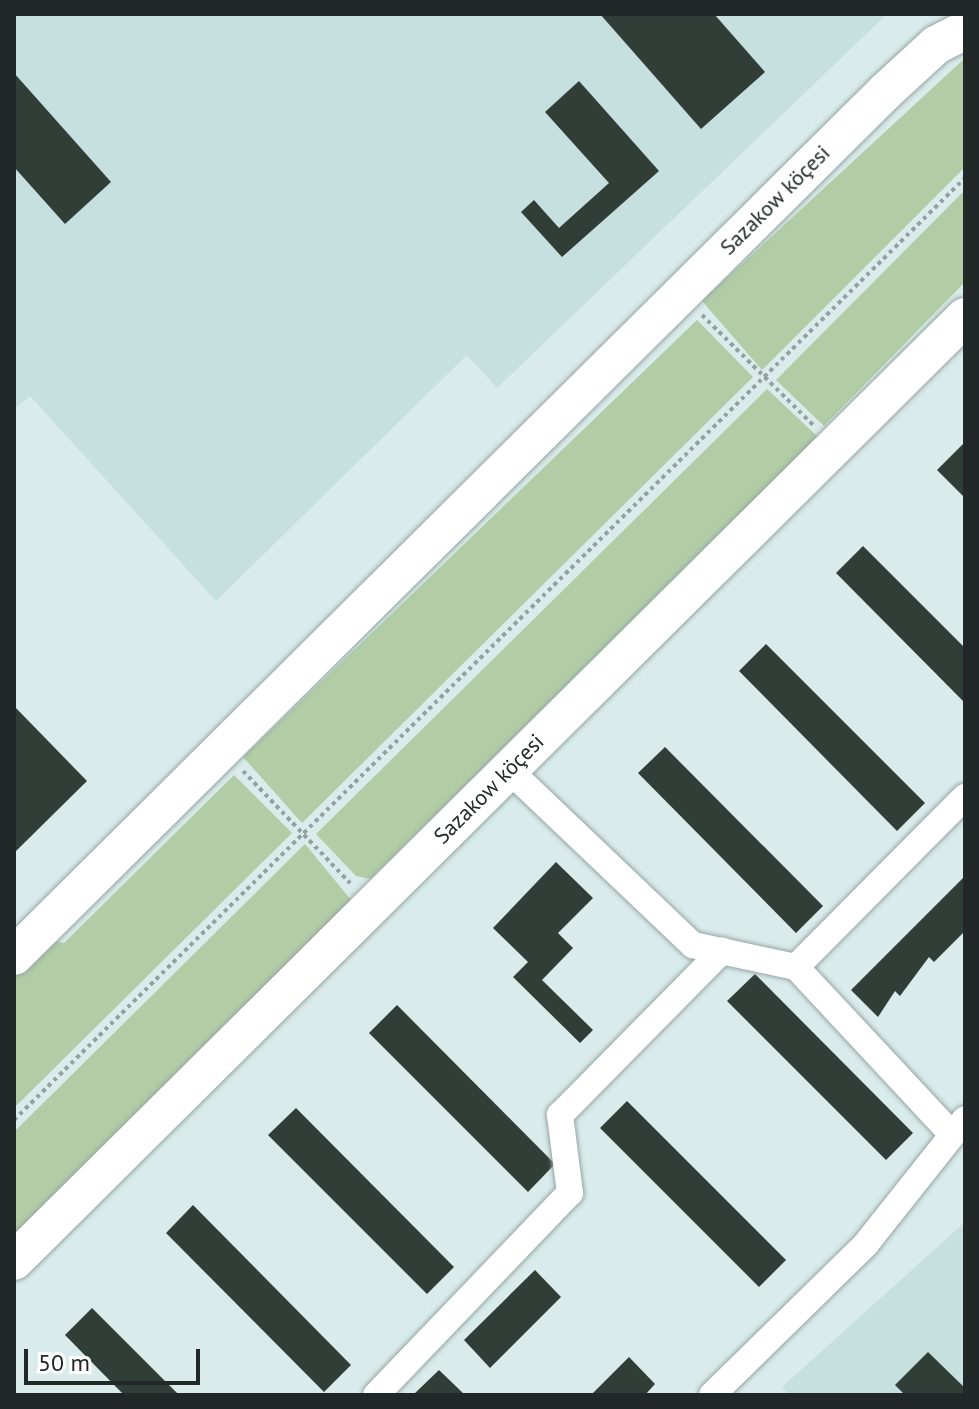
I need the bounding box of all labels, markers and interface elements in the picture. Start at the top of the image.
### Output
street label: Sazakow köçesi [714,139,836,261]
street label: Sazakow köçesi [428,728,550,850]
scale bar [28,1333,204,1383]
text: 50 m [38,1347,90,1378]

